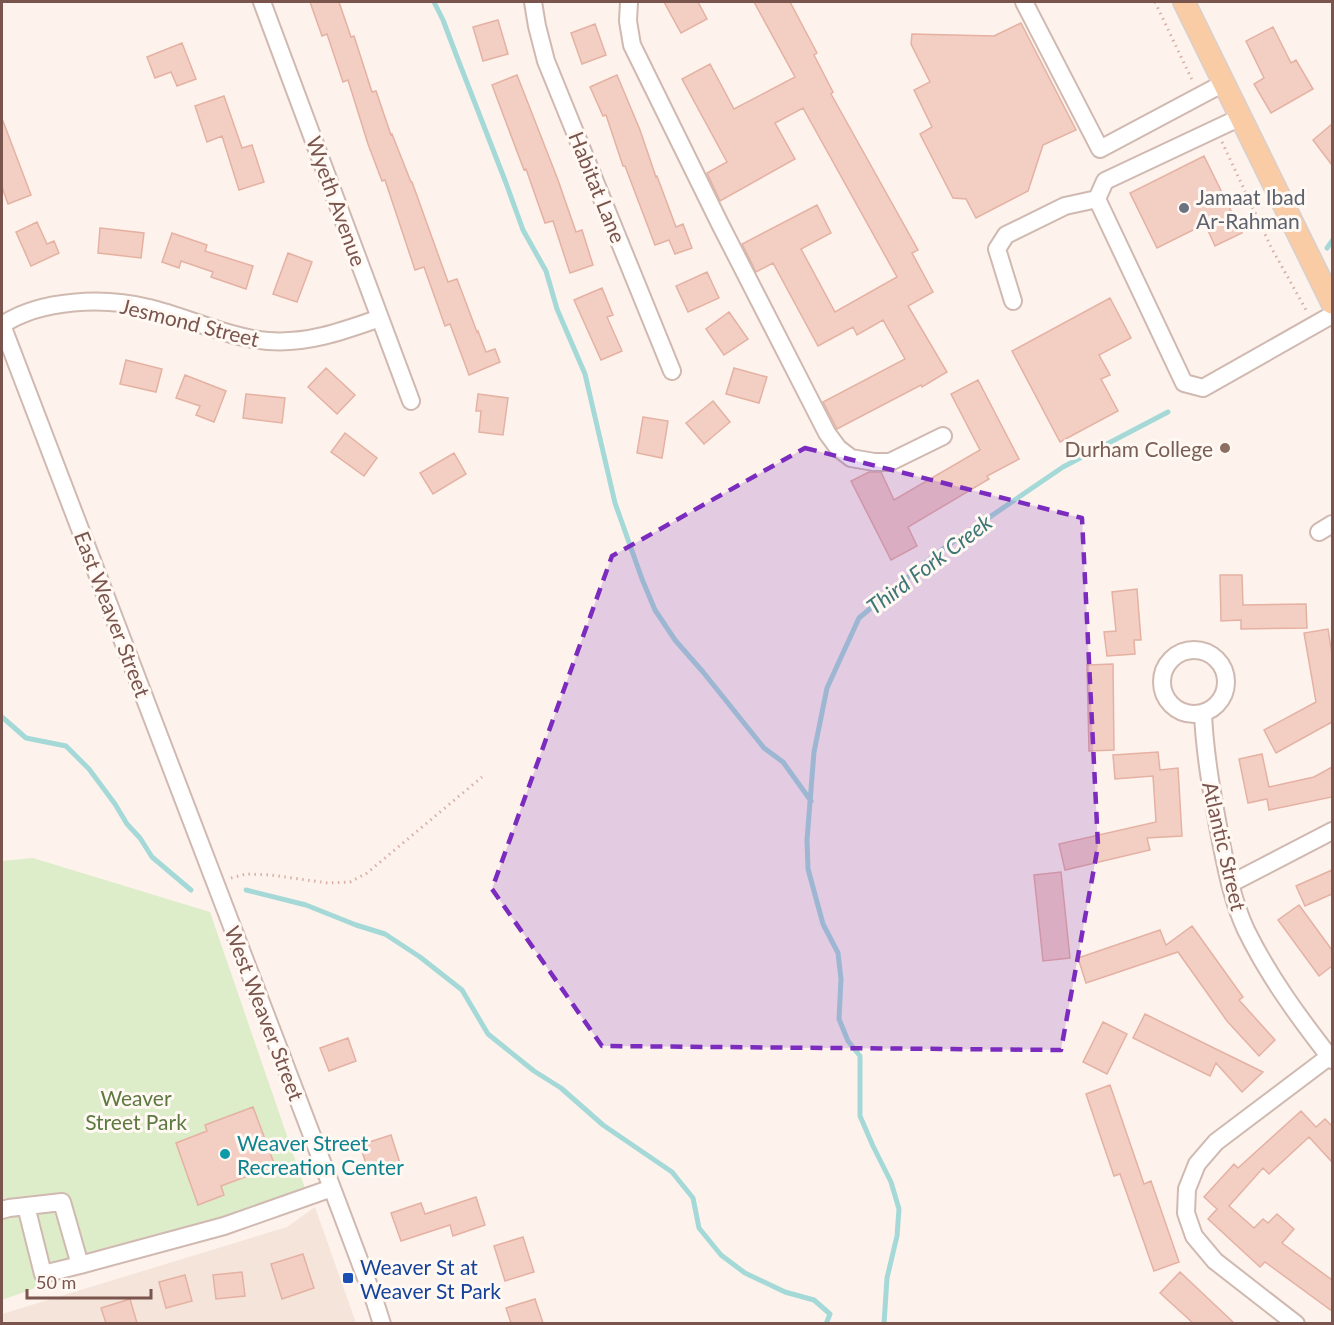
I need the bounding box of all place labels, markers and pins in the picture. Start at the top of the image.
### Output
place label: Jamaat Ibad Ar-Rahman [1196,184,1305,233]
marker: Jamaat Ibad Ar-Rahman [1177,201,1191,215]
place label: Durham College [1064,436,1213,461]
marker: Durham College [1218,441,1232,455]
place label: Weaver Street Recreation Center [237,1130,404,1179]
marker: Weaver Street Recreation Center [218,1147,232,1161]
place label: Weaver St at Weaver St Park [360,1254,501,1303]
marker: Weaver St at Weaver St Park [341,1271,355,1285]

